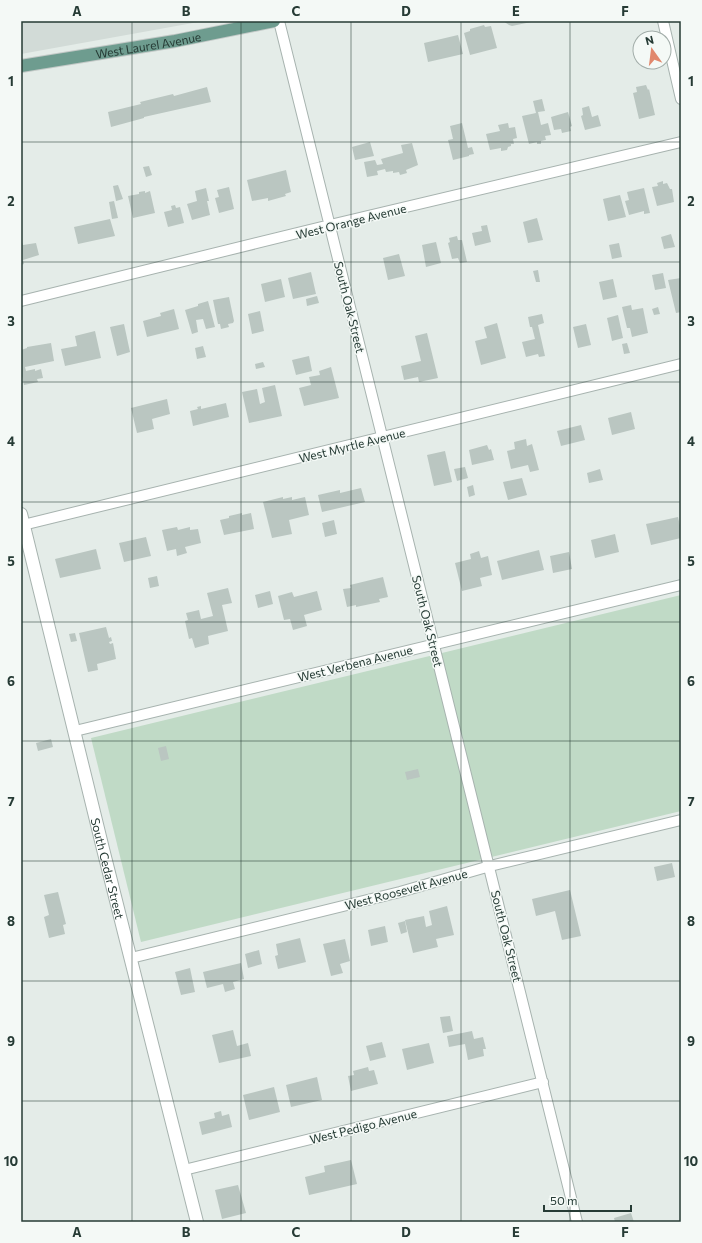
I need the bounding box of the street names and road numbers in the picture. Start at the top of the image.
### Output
street label: West Laurel Avenue [95,29,202,61]
street label: West Orange Avenue [294,201,408,241]
street label: South Oak Street [332,260,368,354]
street label: West Myrtle Avenue [297,425,407,465]
street label: South Oak Street [410,574,446,668]
street label: West Verbena Avenue [296,642,414,684]
street label: South Cedar Street [89,816,127,921]
street label: West Roosevelt Avenue [343,866,469,912]
street label: South Oak Street [489,889,525,983]
street label: West Pedigo Avenue [308,1106,418,1146]

